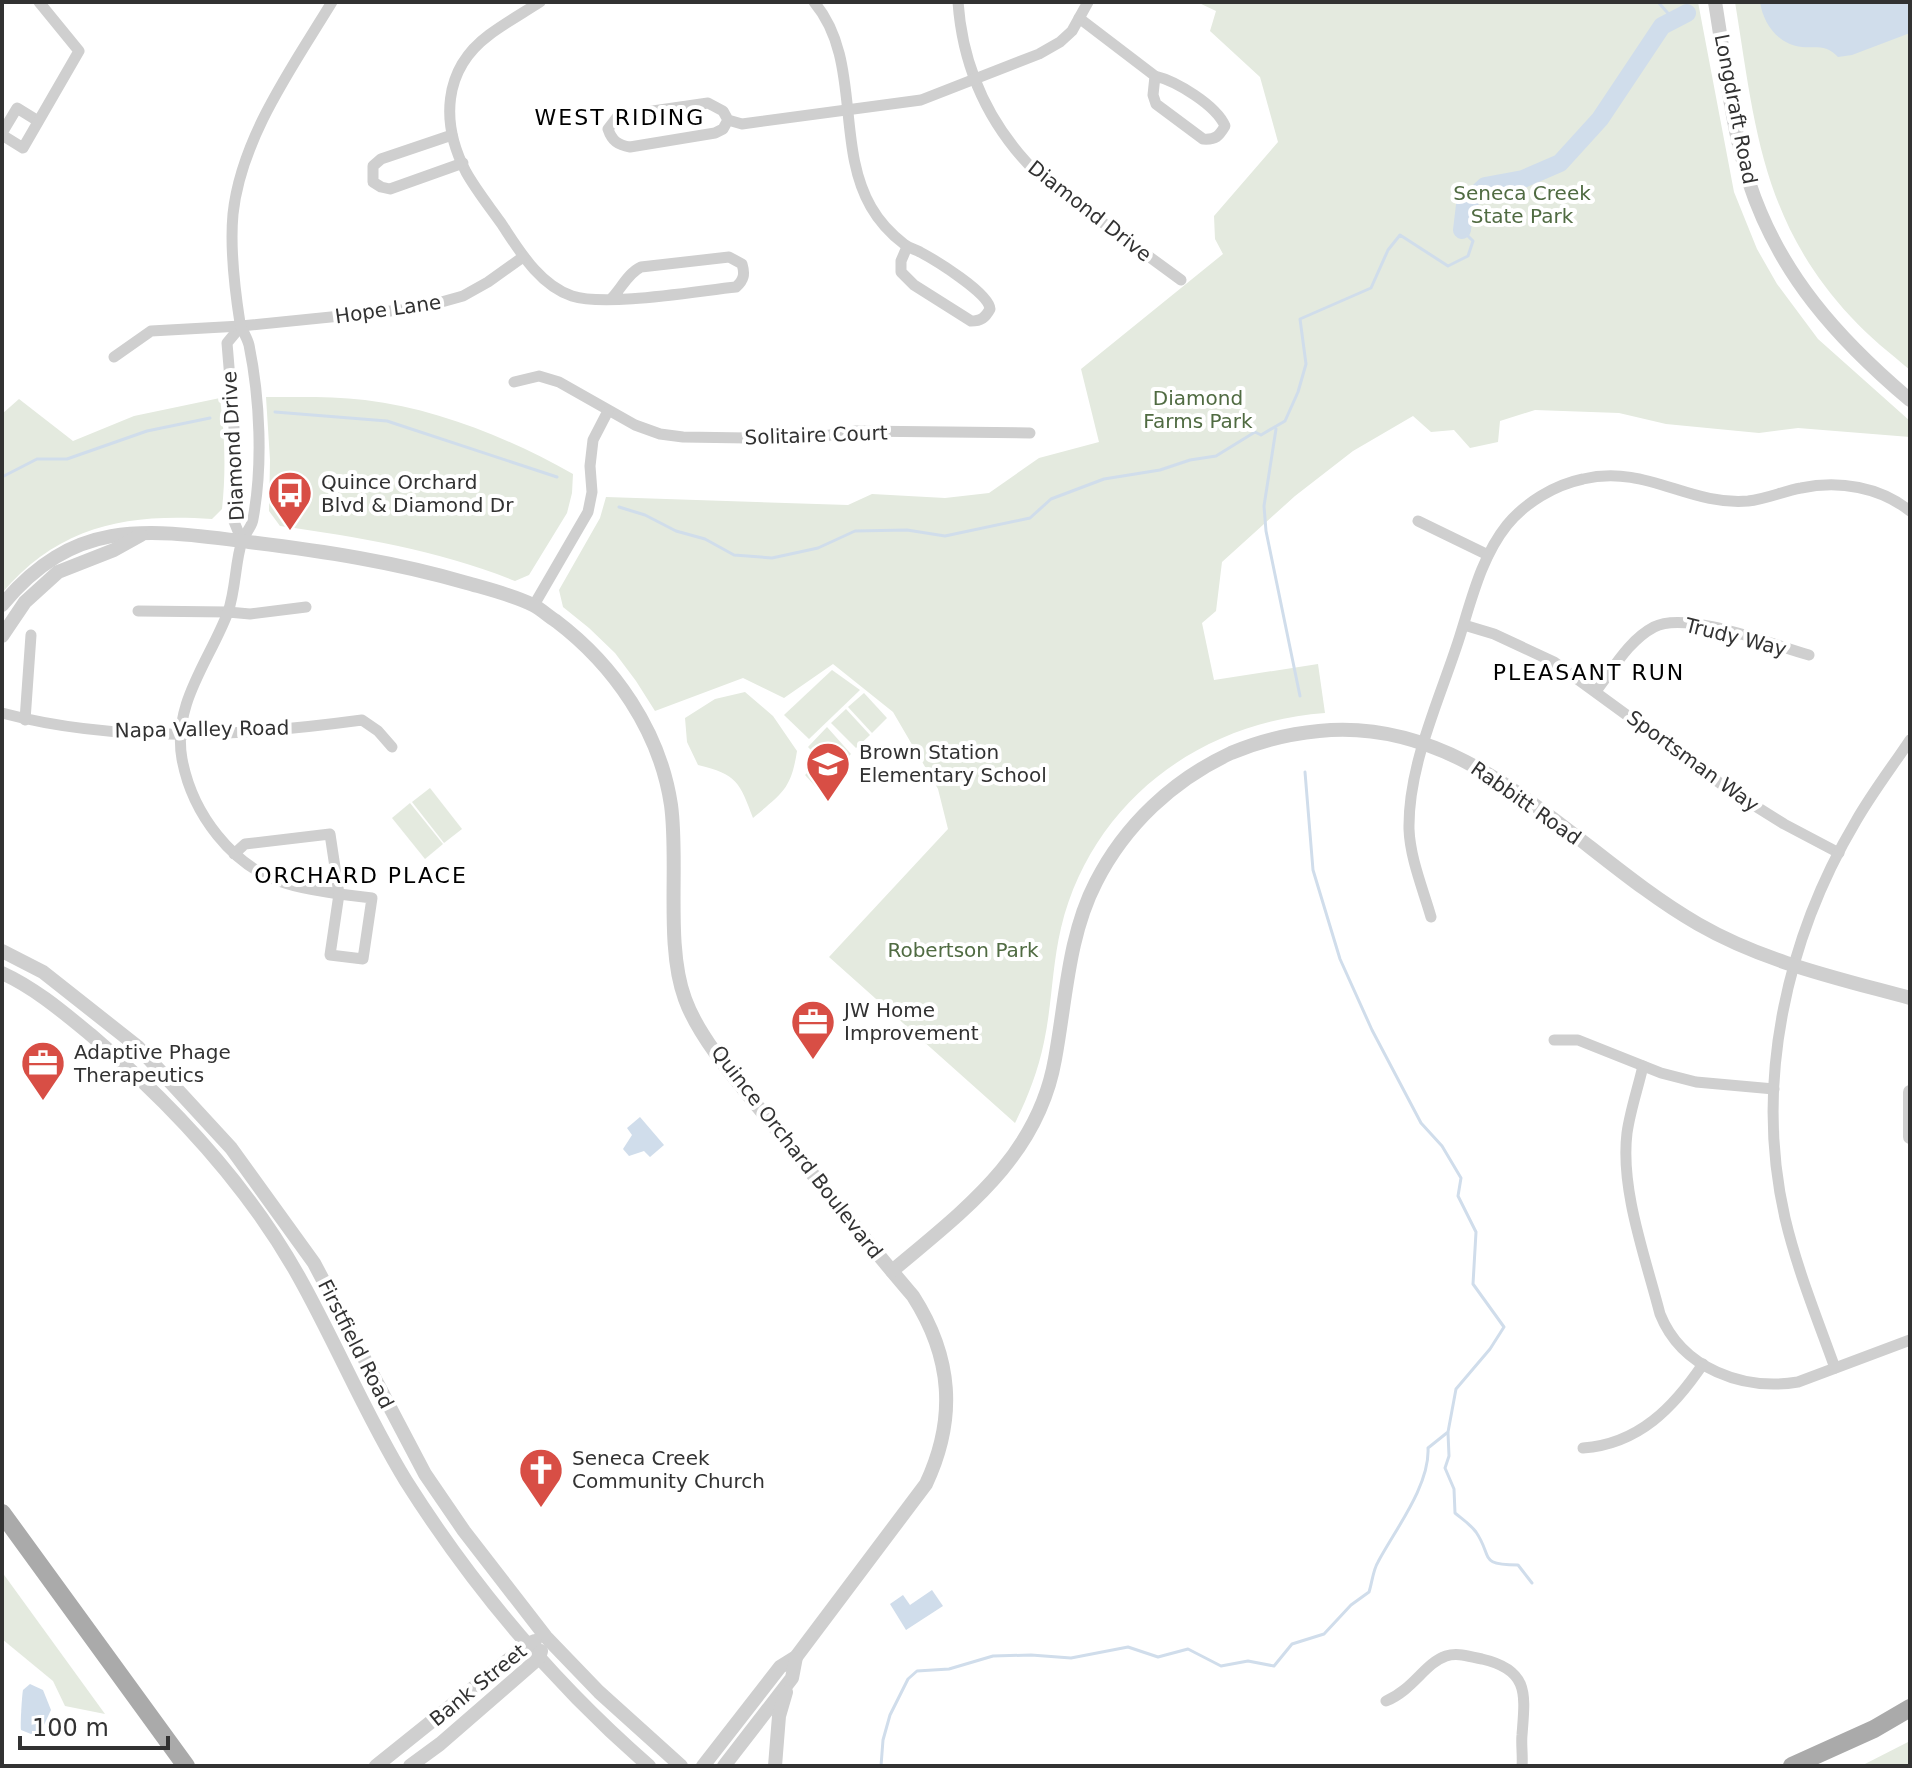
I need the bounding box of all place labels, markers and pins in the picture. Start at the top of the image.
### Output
bus stop icon: Quince Orchard Blvd & Diamond Dr [266,469,314,532]
place label: Quince Orchard Blvd & Diamond Dr [321,470,514,517]
school or university icon: Brown Station Elementary School [804,740,852,803]
place label: Brown Station Elementary School [859,740,1047,787]
office icon: JW Home Improvement [789,998,837,1061]
place label: JW Home Improvement [842,998,979,1045]
office icon: Adaptive Phage Therapeutics [19,1039,67,1102]
place label: Adaptive Phage Therapeutics [73,1040,231,1087]
church icon: Seneca Creek Community Church [517,1446,565,1509]
place label: Seneca Creek Community Church [572,1446,765,1493]

